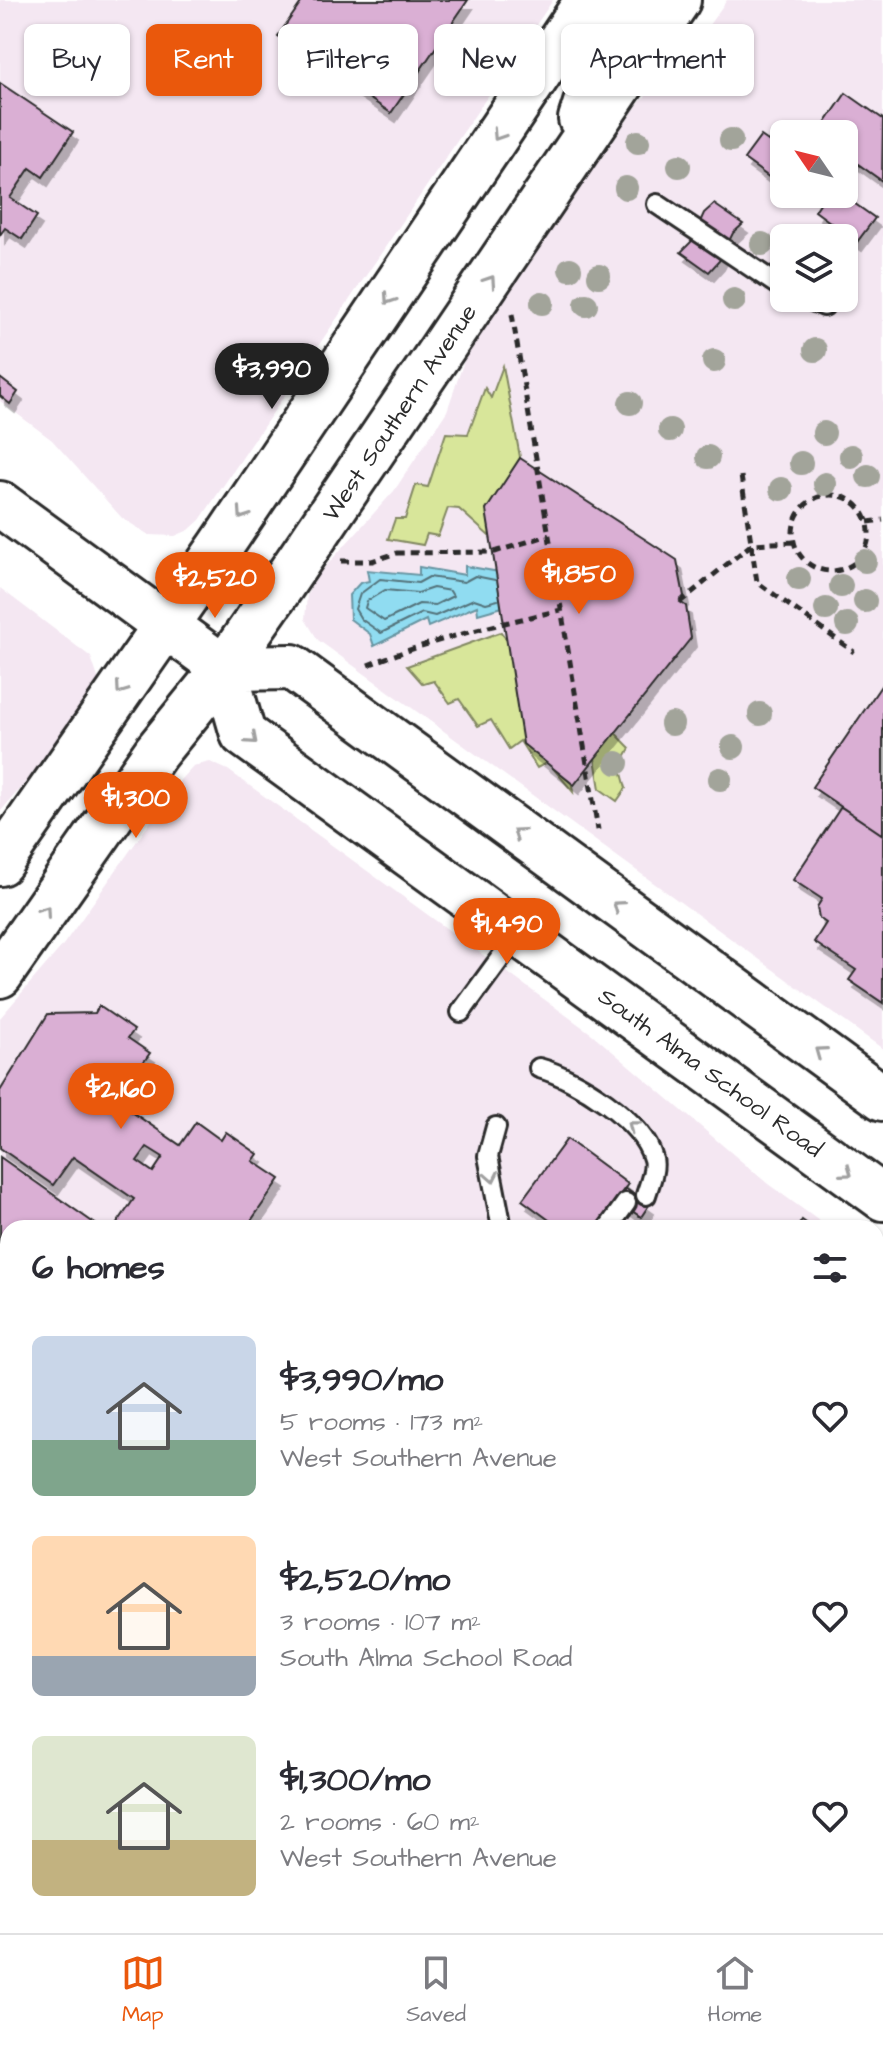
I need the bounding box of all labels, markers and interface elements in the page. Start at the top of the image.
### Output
chip: Buy [24,24,130,96]
chip: Rent [146,24,262,96]
chip: Filters [278,24,418,96]
chip: New [434,24,545,96]
chip: Apartment [561,24,754,96]
north arrow [770,120,858,208]
map controls [770,120,858,312]
one-way arrow [493,126,508,141]
button: layers [770,224,858,312]
one-way arrow [480,275,495,289]
one-way arrow [384,290,399,304]
street label: West Southern Avenue [314,298,486,528]
pin: $3,990 [207,343,337,411]
text: $3,990 [233,351,311,387]
one-way arrow [238,505,253,519]
pin: $1,850 [514,548,644,616]
pin: $2,520 [150,552,280,620]
text: $1,850 [542,556,616,592]
text: $2,520 [173,560,257,596]
one-way arrow [116,681,131,695]
one-way arrow [243,730,257,744]
pin: $1,300 [71,772,201,840]
text: $1,300 [102,780,170,816]
one-way arrow [512,828,526,842]
pin: $1,490 [442,898,572,966]
one-way arrow [613,901,627,916]
one-way arrow [35,905,50,919]
text: $1,490 [471,906,543,942]
street label: South Alma School Road [591,980,829,1166]
one-way arrow [814,1048,829,1062]
pin: $2,160 [56,1063,186,1131]
text: $2,160 [86,1071,156,1107]
one-way arrow [628,1121,642,1136]
one-way arrow [838,1162,853,1176]
one-way arrow [483,1170,500,1184]
text: 6 homes [32,1244,165,1292]
icon: filters [808,1246,852,1290]
text: $3,990/mo [280,1356,444,1404]
icon: home [96,1368,192,1464]
icon: heart [808,1394,852,1438]
text: 5 rooms · 173 m² [280,1404,483,1440]
text: West Southern Avenue [280,1440,557,1476]
text: $2,520/mo [280,1556,450,1604]
icon: home [96,1568,192,1664]
icon: heart [808,1594,852,1638]
text: 3 rooms · 107 m² [280,1604,481,1640]
text: South Alma School Road [280,1640,572,1676]
text: $1,300/mo [280,1756,431,1804]
icon: home [96,1768,192,1864]
icon: heart [808,1794,852,1838]
text: 2 rooms · 60 m² [280,1804,480,1840]
text: West Southern Avenue [280,1840,557,1876]
tab: Map [121,1951,165,2030]
tab: Saved [406,1951,466,2030]
tab: Home [708,1951,762,2030]

